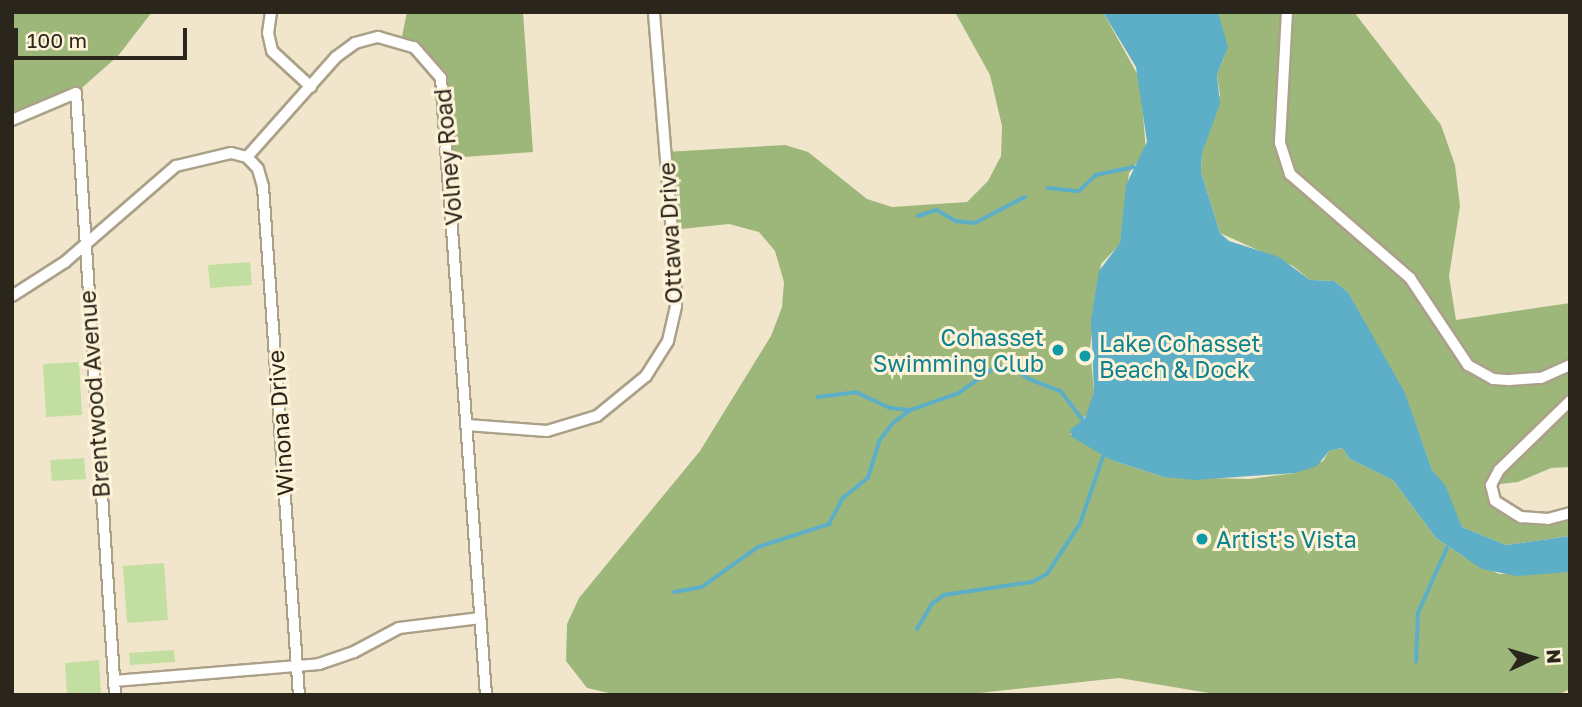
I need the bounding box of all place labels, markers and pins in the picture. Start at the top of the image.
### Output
place label: Cohasset Swimming Club [873,323,1044,377]
place label: Lake Cohasset Beach & Dock [1099,329,1260,383]
marker: Cohasset Swimming Club [1050,342,1066,358]
marker: Lake Cohasset Beach & Dock [1077,348,1093,364]
place label: Artist's Vista [1216,525,1357,553]
marker: Artist's Vista [1194,531,1210,547]

